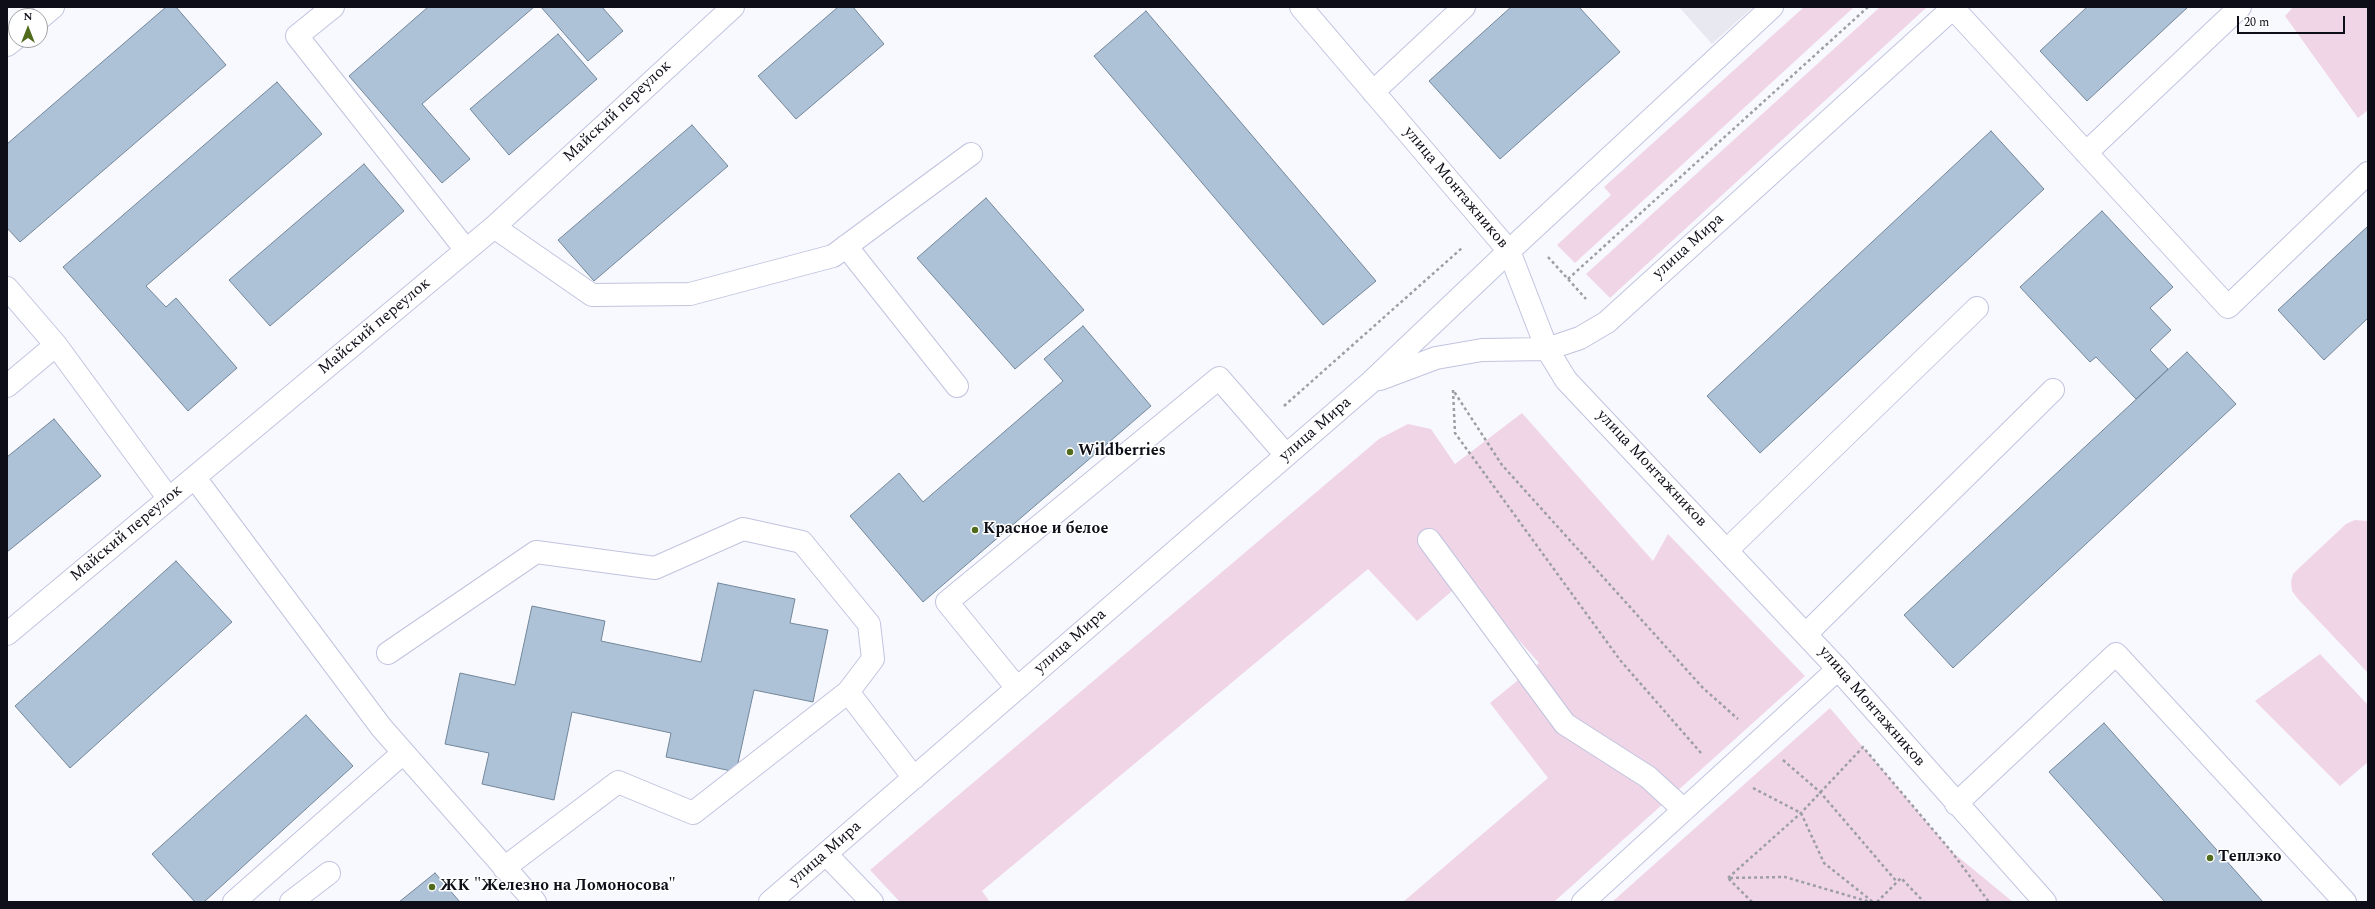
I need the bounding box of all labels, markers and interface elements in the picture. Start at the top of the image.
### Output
north arrow [8,8,48,48]
text: N [24,8,32,25]
scale bar [2239,8,2347,34]
text: 20 m [2244,13,2269,32]
street label: Майский переулок [560,57,676,167]
street label: улица Монтажников [1398,123,1512,253]
street label: улица Мира [1649,210,1729,284]
street label: Майский переулок [315,275,435,379]
street label: улица Мира [1276,394,1356,466]
street label: улица Монтажников [1592,407,1710,531]
place label: Wildberries [1078,442,1166,462]
marker: Wildberries [1065,447,1075,457]
street label: Майский переулок [67,482,187,586]
place label: Красное и белое [983,520,1108,540]
marker: Красное и белое [970,525,980,535]
street label: улица Мира [1031,606,1111,678]
street label: улица Монтажников [1814,643,1928,771]
street label: улица Мира [786,818,866,890]
place label: Теплэко [2218,848,2282,868]
marker: Теплэко [2205,853,2215,863]
place label: ЖК "Железно на Ломоносова" [440,877,676,897]
marker: ЖК "Железно на Ломоносова" [427,882,437,892]

